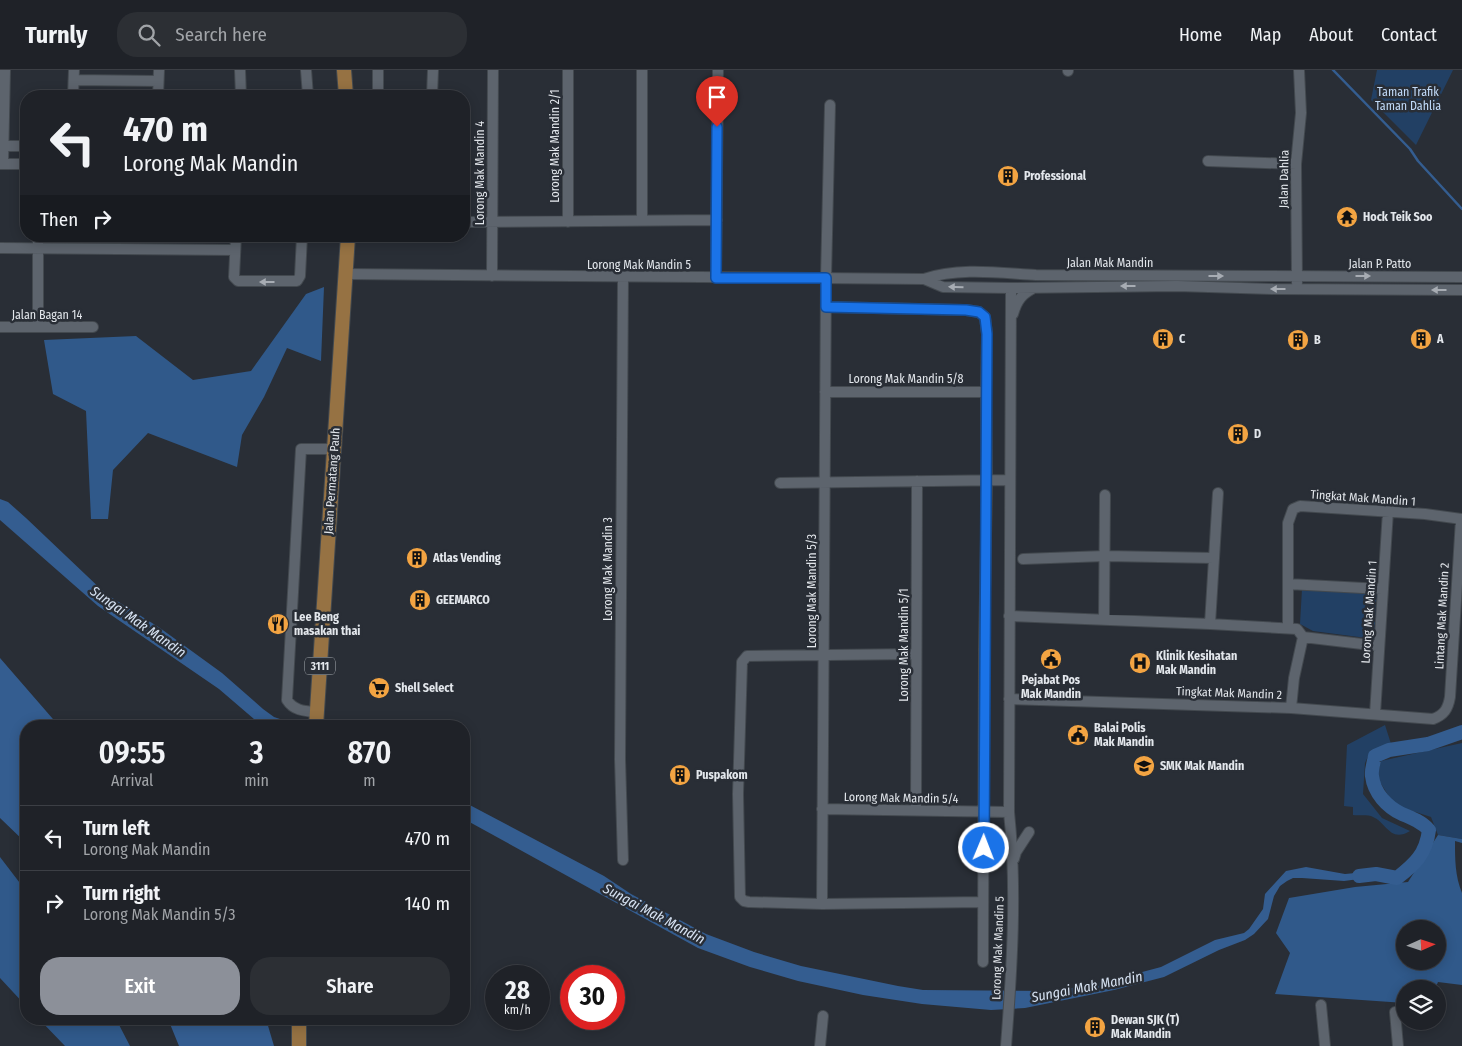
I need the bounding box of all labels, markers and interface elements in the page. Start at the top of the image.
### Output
search box [117,12,467,57]
text: Turnly [25,21,87,49]
icon: search [135,21,163,49]
text: Search here [175,23,267,46]
text: Home [1179,24,1222,46]
text: Map [1250,24,1281,46]
text: About [1309,24,1353,46]
text: Contact [1381,24,1437,46]
pin [696,76,738,127]
icon: arrive [703,83,731,111]
park label: Taman Trafik Taman Dahlia [1375,85,1441,113]
street label: Lorong Mak Mandin 2/1 [548,89,562,203]
text: 470 m [123,108,208,150]
icon: left [40,110,105,175]
street label: Lorong Mak Mandin 4 [473,121,487,225]
text: Lorong Mak Mandin [123,150,298,177]
street label: Jalan Dahlia [1276,150,1292,208]
building icon: Professional [996,164,1020,188]
place label: Professional [1024,169,1087,183]
icon: right [88,205,116,233]
temple icon: Hock Teik Soo [1335,205,1359,229]
text: Then [40,208,78,231]
place label: Hock Teik Soo [1363,210,1433,224]
street label: Jalan Mak Mandin [1067,256,1153,270]
street label: Jalan P. Patto [1349,257,1411,271]
street label: Lorong Mak Mandin 5 [587,258,691,272]
one-way arrow [1208,272,1224,280]
one-way arrow [1355,272,1371,280]
one-way arrow [259,278,275,286]
one-way arrow [1120,282,1136,290]
one-way arrow [948,283,964,291]
one-way arrow [1269,285,1285,293]
one-way arrow [1431,286,1447,294]
street label: Jalan Bagan 14 [12,308,82,322]
building icon: C [1151,327,1175,351]
building icon: A [1409,327,1433,351]
building icon: B [1286,328,1310,352]
place label: C [1179,332,1186,346]
place label: A [1436,332,1444,346]
place label: B [1314,333,1321,347]
street label: Lorong Mak Mandin 5/8 [848,372,964,386]
building icon: D [1226,422,1250,446]
street label: Jalan Permatang Pauh [321,427,343,535]
place label: D [1254,427,1261,441]
street label: Tingkat Mak Mandin 1 [1310,487,1416,509]
street label: Lorong Mak Mandin 3 [601,517,615,621]
street label: Lorong Mak Mandin 5/3 [805,534,819,648]
building icon: Atlas Vending [405,546,429,570]
place label: Atlas Vending [432,551,501,565]
street label: Lorong Mak Mandin 1 [1358,560,1380,664]
street label: Lintang Mak Mandin 2 [1432,562,1452,670]
water label: Sungai Mak Mandin [86,582,189,661]
building icon: GEEMARCO [408,588,432,612]
street label: Lorong Mak Mandin 5/1 [897,588,911,702]
place label: GEEMARCO [436,593,490,607]
place label: Lee Beng masakan thai [294,610,360,638]
restaurant icon: Lee Beng masakan thai [266,612,290,636]
public building icon: Pejabat Pos Mak Mandin [1039,647,1063,671]
place label: Klinik Kesihatan Mak Mandin [1156,649,1237,677]
hospital icon: Klinik Kesihatan Mak Mandin [1128,651,1152,675]
road number: 3111 [305,658,335,674]
place label: Pejabat Pos Mak Mandin [1021,673,1081,701]
supermarket icon: Shell Select [367,676,391,700]
place label: Shell Select [395,681,454,695]
street label: Tingkat Mak Mandin 2 [1176,684,1282,702]
place label: Balai Polis Mak Mandin [1094,721,1154,749]
public building icon: Balai Polis Mak Mandin [1066,723,1090,747]
text: 09:55 [99,735,166,771]
text: 3 [250,735,264,771]
text: 870 [348,735,391,771]
school or university icon: SMK Mak Mandin [1132,754,1156,778]
place label: SMK Mak Mandin [1160,759,1244,773]
building icon: Puspakom [668,763,692,787]
place label: Puspakom [696,768,748,782]
text: Arrival [111,771,153,790]
text: min [244,771,269,790]
text: m [363,771,376,790]
street label: Lorong Mak Mandin 5/4 [844,790,959,806]
text: Turn left [83,817,150,840]
position arrow [957,821,1009,873]
icon: left [40,824,68,852]
text: 470 m [405,827,450,850]
text: Lorong Mak Mandin [83,840,211,859]
water label: Sungai Mak Mandin [599,880,708,948]
text: Turn right [83,882,160,905]
icon: right [40,889,68,917]
text: 140 m [404,892,450,915]
street label: Lorong Mak Mandin 5 [989,895,1007,1000]
text: Lorong Mak Mandin 5/3 [83,905,236,924]
north arrow [1396,920,1446,970]
map controls [1396,920,1446,1030]
button: Exit [40,957,240,1015]
button: Share [250,957,450,1015]
speed limit sign: 30 [560,965,625,1030]
water label: Sungai Mak Mandin [1029,968,1144,1006]
text: 28 [505,976,530,1006]
button: layers [1396,980,1446,1030]
text: km/h [504,1003,531,1017]
place label: Dewan SJK (T) Mak Mandin [1111,1013,1180,1041]
building icon: Dewan SJK (T) Mak Mandin [1083,1015,1107,1039]

